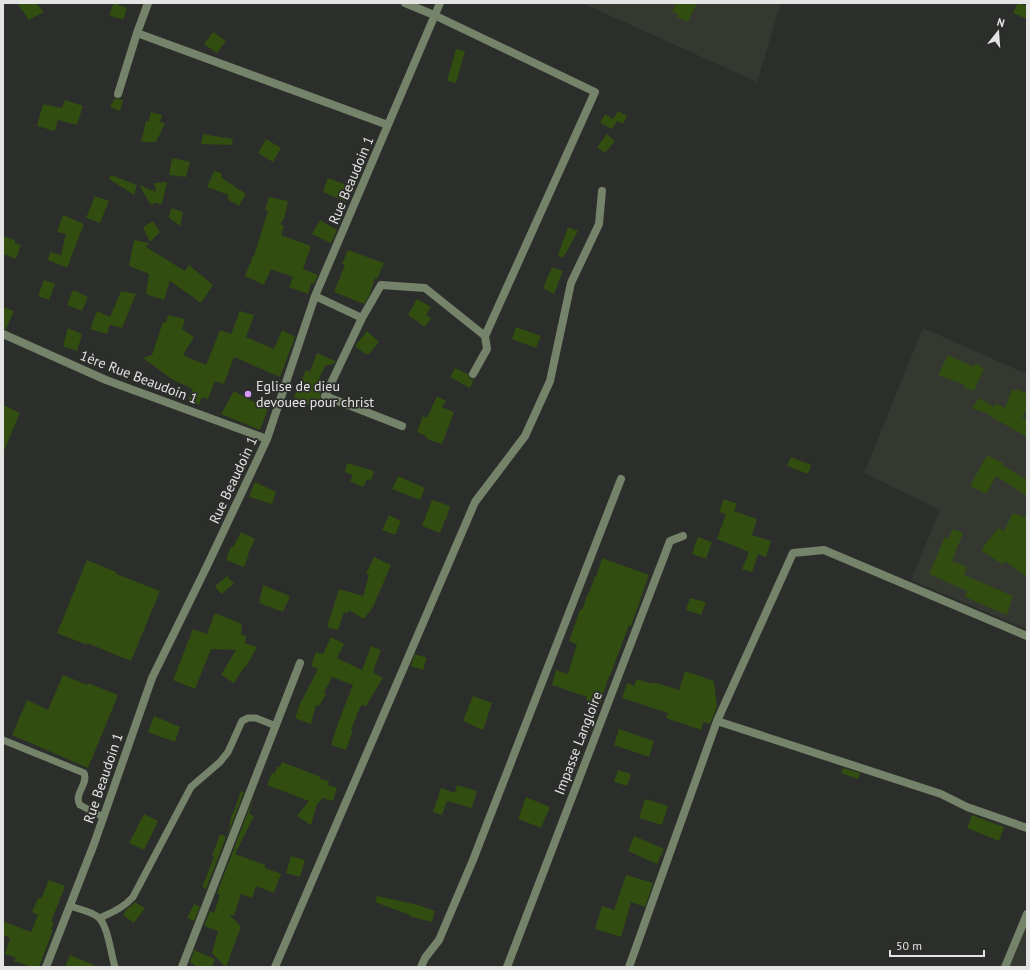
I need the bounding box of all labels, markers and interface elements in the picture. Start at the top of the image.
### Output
north arrow [978,12,1018,52]
text: N [995,15,1006,30]
street label: Rue Beaudoin 1 [324,133,378,227]
street label: 1ère Rue Beaudoin 1 [78,346,200,408]
place label: Eglise de dieu devouee pour christ [256,377,374,411]
marker: Eglise de dieu devouee pour christ [243,389,253,399]
street label: Rue Beaudoin 1 [205,434,261,526]
street label: Impasse Langloire [550,689,606,797]
street label: Rue Beaudoin 1 [79,731,127,825]
scale bar [890,932,984,958]
text: 50 m [896,938,922,953]

